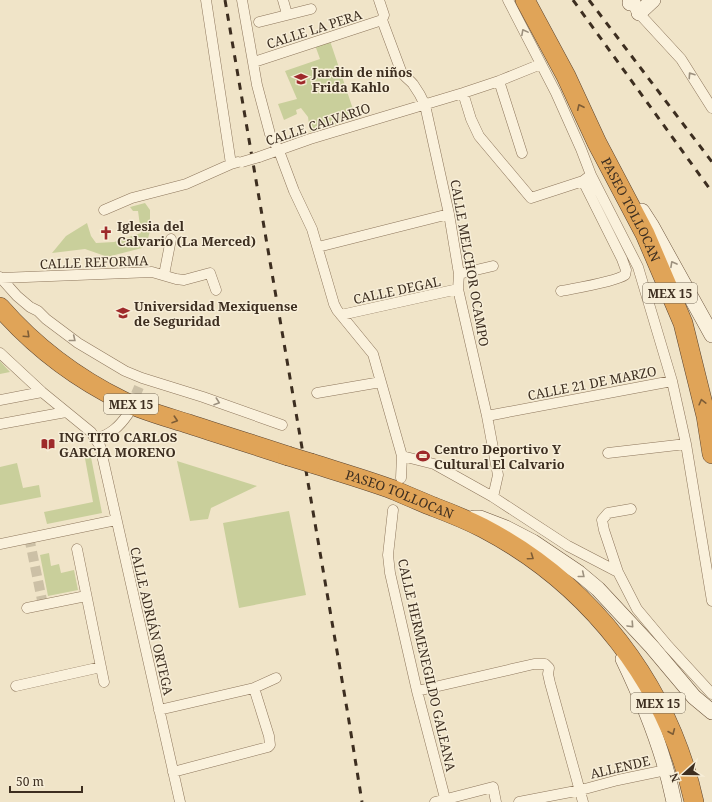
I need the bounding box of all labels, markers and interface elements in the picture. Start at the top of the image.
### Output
street label: CALLE LA PERA [264,5,365,53]
one-way arrow [522,28,529,36]
place label: Jardin de niños Frida Kahlo [311,63,412,96]
school or university icon: Jardin de niños Frida Kahlo [293,71,309,87]
one-way arrow [688,72,696,79]
street label: CALLE CALVARIO [263,99,373,149]
one-way arrow [577,104,585,112]
street label: PASEO TOLLOCAN [597,154,665,265]
street label: CALLE MELCHOR OCAMPO [446,178,494,348]
place label: Iglesia del Calvario (La Merced) [117,217,256,250]
church icon: Iglesia del Calvario (La Merced) [98,225,114,241]
street label: CALLE REFORMA [39,251,149,273]
one-way arrow [670,261,678,268]
street label: CALLE DEGAL [352,272,442,308]
road number: MEX 15 [643,283,697,303]
place label: Universidad Mexiquense de Seguridad [134,297,298,330]
school or university icon: Universidad Mexiquense de Seguridad [115,305,131,321]
one-way arrow [22,330,30,338]
one-way arrow [69,334,76,341]
street label: CALLE 21 DE MARZO [526,362,658,404]
road number: MEX 15 [104,394,158,414]
one-way arrow [213,398,220,406]
one-way arrow [699,399,707,405]
one-way arrow [171,415,178,424]
place label: ING TITO CARLOS GARCIA MORENO [59,428,178,461]
library icon: ING TITO CARLOS GARCIA MORENO [40,436,56,452]
place label: Centro Deportivo Y Cultural El Calvario [434,440,565,473]
sports icon: Centro Deportivo Y Cultural El Calvario [415,448,431,464]
street label: PASEO TOLLOCAN [343,465,457,523]
street label: CALLE ADRIÁN ORTEGA [126,545,178,698]
one-way arrow [526,552,533,559]
street label: CALLE HERMENEGILDO GALEANA [394,557,460,774]
one-way arrow [577,571,584,578]
one-way arrow [626,620,633,627]
road number: MEX 15 [631,693,685,713]
one-way arrow [667,727,675,735]
street label: ALLENDE [588,751,652,783]
north arrow [664,754,704,794]
scale bar [10,768,82,794]
text: N [666,771,683,784]
text: 50 m [16,773,44,790]

